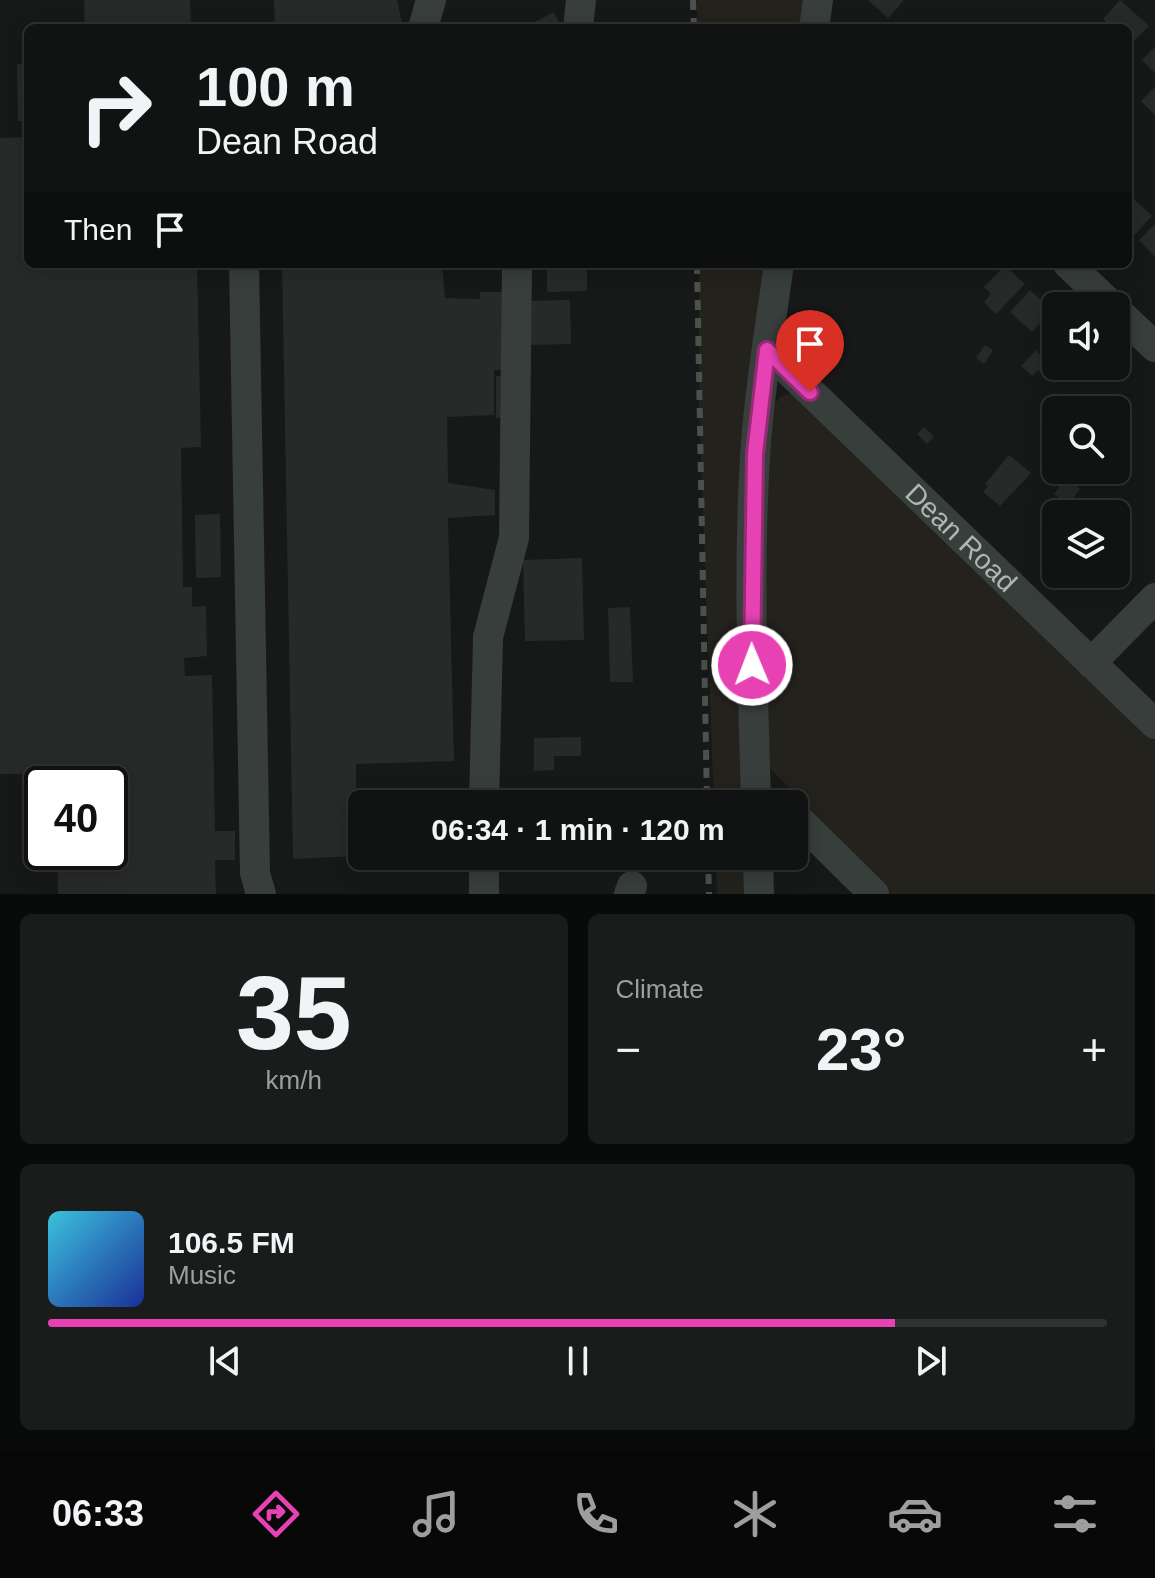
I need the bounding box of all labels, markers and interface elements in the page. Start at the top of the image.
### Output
text: 100 m [196,55,355,118]
icon: right [64,56,168,160]
text: Dean Road [196,121,378,162]
icon: arrive [148,208,192,252]
text: Then [64,213,132,246]
map controls [1042,292,1130,588]
button: sound [1042,292,1130,380]
pin [776,310,844,392]
icon: arrive [788,322,832,366]
button: search [1042,396,1130,484]
street label: Dean Road [899,477,1023,598]
button: layers [1042,500,1130,588]
position arrow [710,623,794,707]
speed limit sign: 40 [24,766,128,870]
text: 06:34 · 1 min · 120 m [431,813,725,846]
text: 35 [236,955,352,1071]
text: Climate [616,974,704,1004]
text: 23° [816,1016,907,1083]
text: − [616,1025,641,1074]
text: + [1081,1025,1107,1074]
text: km/h [266,1065,322,1095]
text: 106.5 FM [168,1226,295,1259]
text: Music [168,1260,236,1290]
icon: previous [203,1339,247,1383]
icon: pause [556,1339,600,1383]
icon: next [909,1339,953,1383]
icon: directions [248,1486,304,1542]
icon: music [408,1486,464,1542]
icon: phone [568,1486,624,1542]
icon: climate [727,1486,783,1542]
icon: car [887,1486,943,1542]
icon: filters [1047,1486,1103,1542]
text: 06:33 [52,1493,144,1534]

